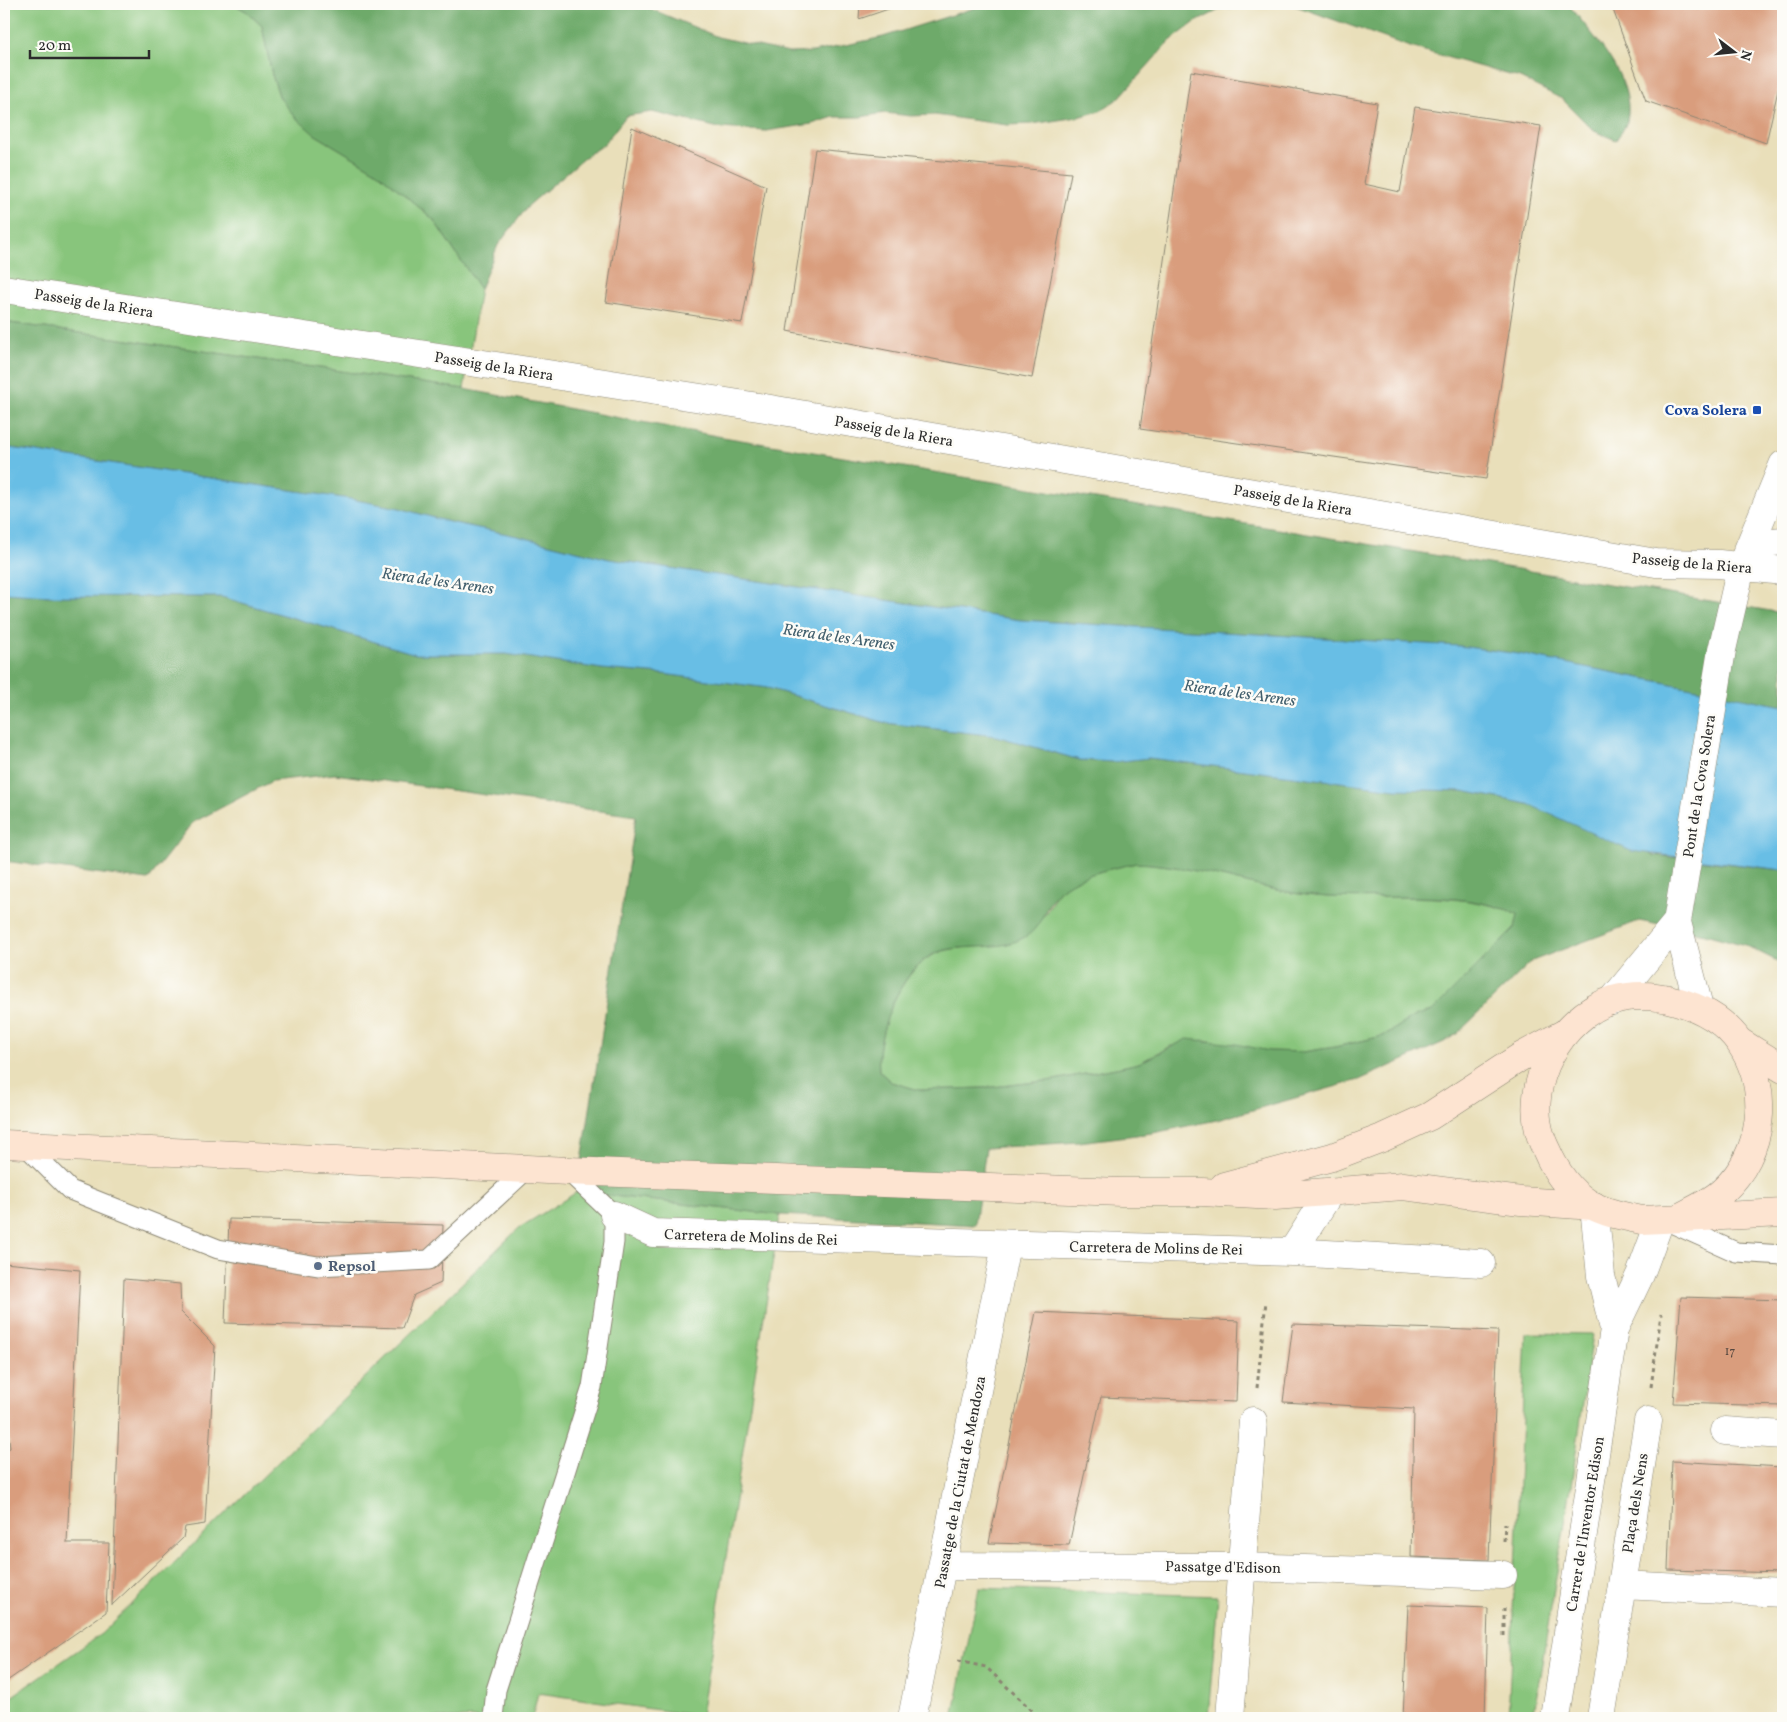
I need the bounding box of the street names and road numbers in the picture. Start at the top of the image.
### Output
street label: Passeig de la Riera [33,285,155,324]
street label: Passeig de la Riera [433,348,555,387]
street label: Passeig de la Riera [833,412,955,453]
street label: Passeig de la Riera [1232,481,1354,522]
street label: Passeig de la Riera [1631,549,1753,580]
street label: Pont de la Cova Solera [1679,713,1722,859]
street label: Carretera de Molins de Rei [664,1225,838,1252]
street label: Carretera de Molins de Rei [1069,1237,1243,1262]
street label: Passatge de la Ciutat de Mendoza [931,1374,992,1590]
street label: Carrer de l'Inventor Edison [1562,1435,1611,1613]
street label: Plaça dels Nens [1618,1452,1655,1555]
street label: Passatge d'Edison [1165,1557,1281,1580]

